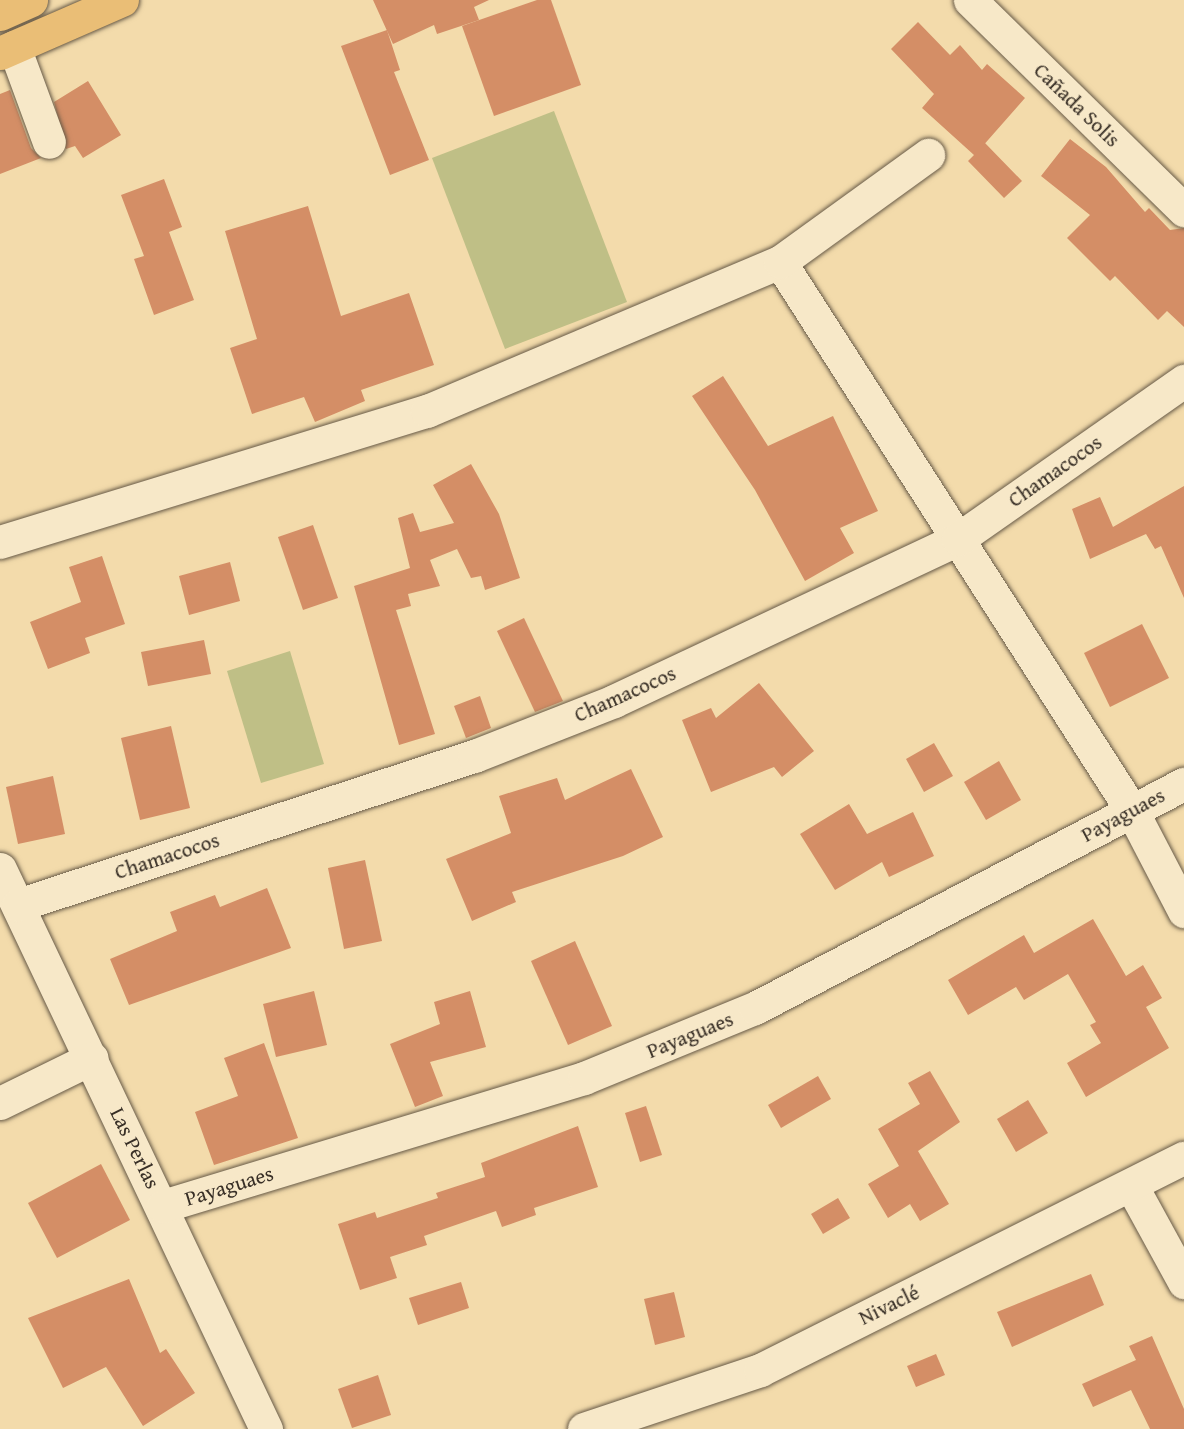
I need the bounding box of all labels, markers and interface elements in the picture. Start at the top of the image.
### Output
street label: Cañada Solis [1029,58,1125,152]
street label: Chamacocos [1003,430,1107,512]
street label: Chamacocos [570,660,680,728]
street label: Payaguaes [1077,782,1169,848]
street label: Chamacocos [111,827,223,885]
street label: Payaguaes [643,1006,737,1064]
street label: Las Perlas [105,1103,165,1193]
street label: Payaguaes [182,1161,276,1211]
street label: Nivaclé [855,1280,923,1330]

